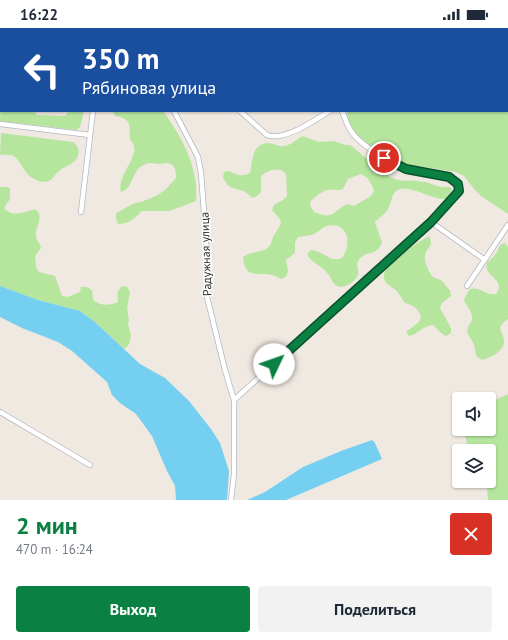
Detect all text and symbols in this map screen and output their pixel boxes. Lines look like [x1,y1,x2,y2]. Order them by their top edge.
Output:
text: 16:22 [20,5,58,24]
text: 350 m [82,40,159,77]
icon: left [16,44,68,96]
text: Рябиновая улица [82,76,216,99]
pin [367,141,401,175]
icon: arrive [373,147,395,169]
street label: Радужная улица [197,212,214,296]
position arrow [253,343,295,385]
map controls [452,392,496,488]
button: sound [452,392,496,436]
button: layers [452,444,496,488]
text: 2 мин [16,510,78,541]
button: close [450,513,492,555]
text: 470 m · 16:24 [16,541,93,558]
button: Выход [16,586,250,632]
button: Поделиться [258,586,492,632]

